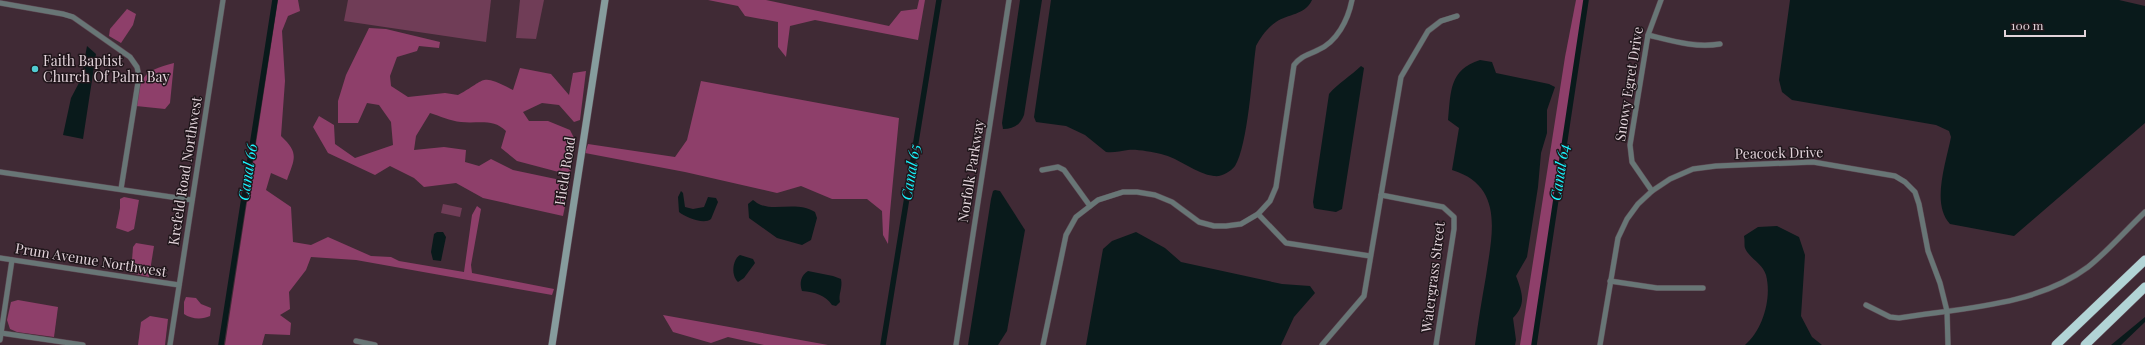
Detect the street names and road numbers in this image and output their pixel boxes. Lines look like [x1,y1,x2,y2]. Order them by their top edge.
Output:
street label: Snowy Egret Drive [1610,25,1647,143]
street label: Krefeld Road Northwest [163,94,206,247]
street label: Norfolk Parkway [953,118,988,224]
street label: Hield Road [550,135,579,207]
street label: Peacock Drive [1735,142,1823,163]
street label: Watergrass Street [1416,219,1449,334]
street label: Prum Avenue Northwest [14,238,169,281]

